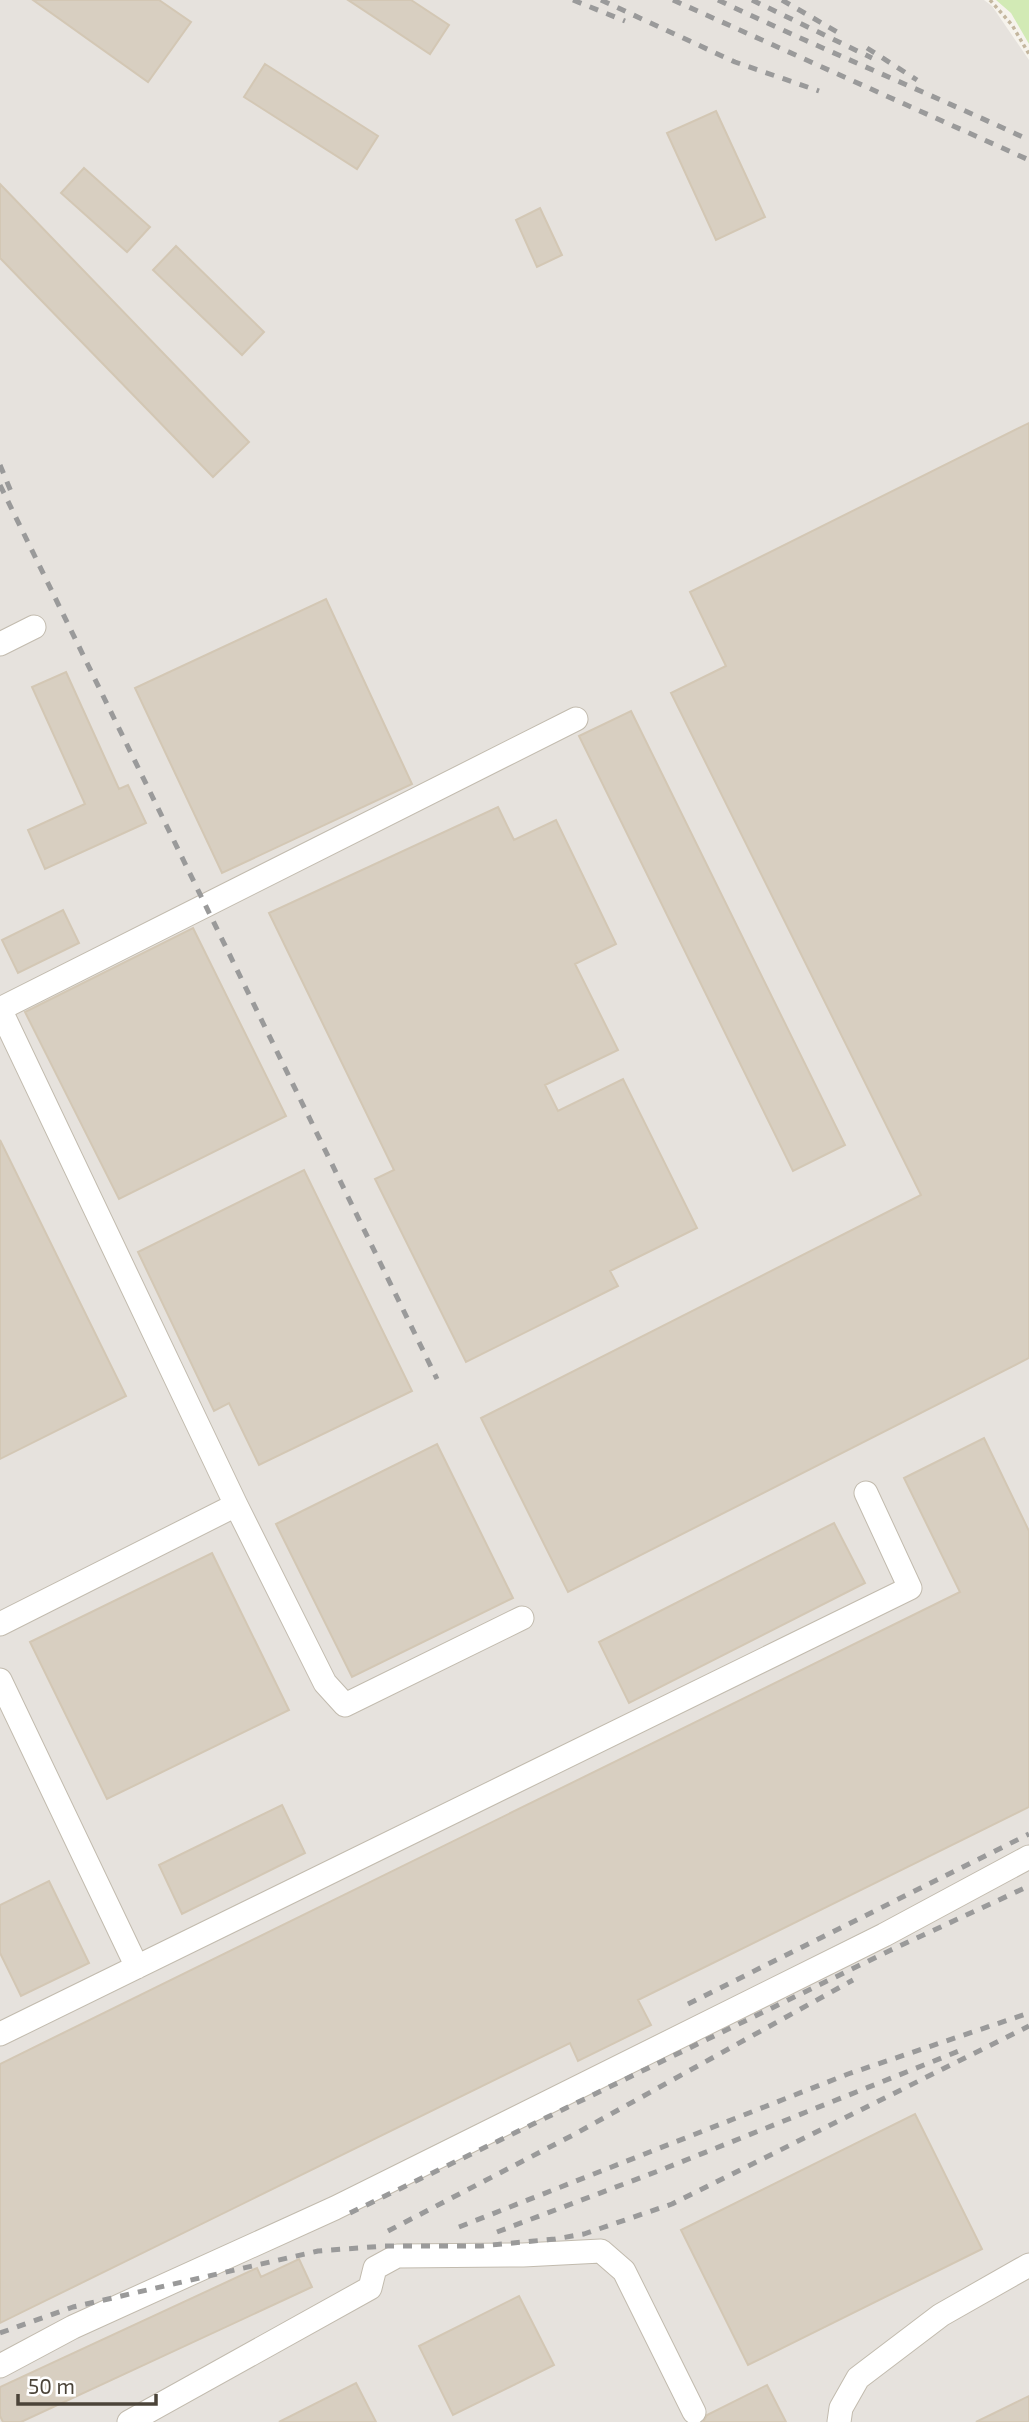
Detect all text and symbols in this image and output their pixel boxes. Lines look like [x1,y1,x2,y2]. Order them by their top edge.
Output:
scale bar [18,2362,156,2406]
text: 50 m [28,2373,75,2398]

